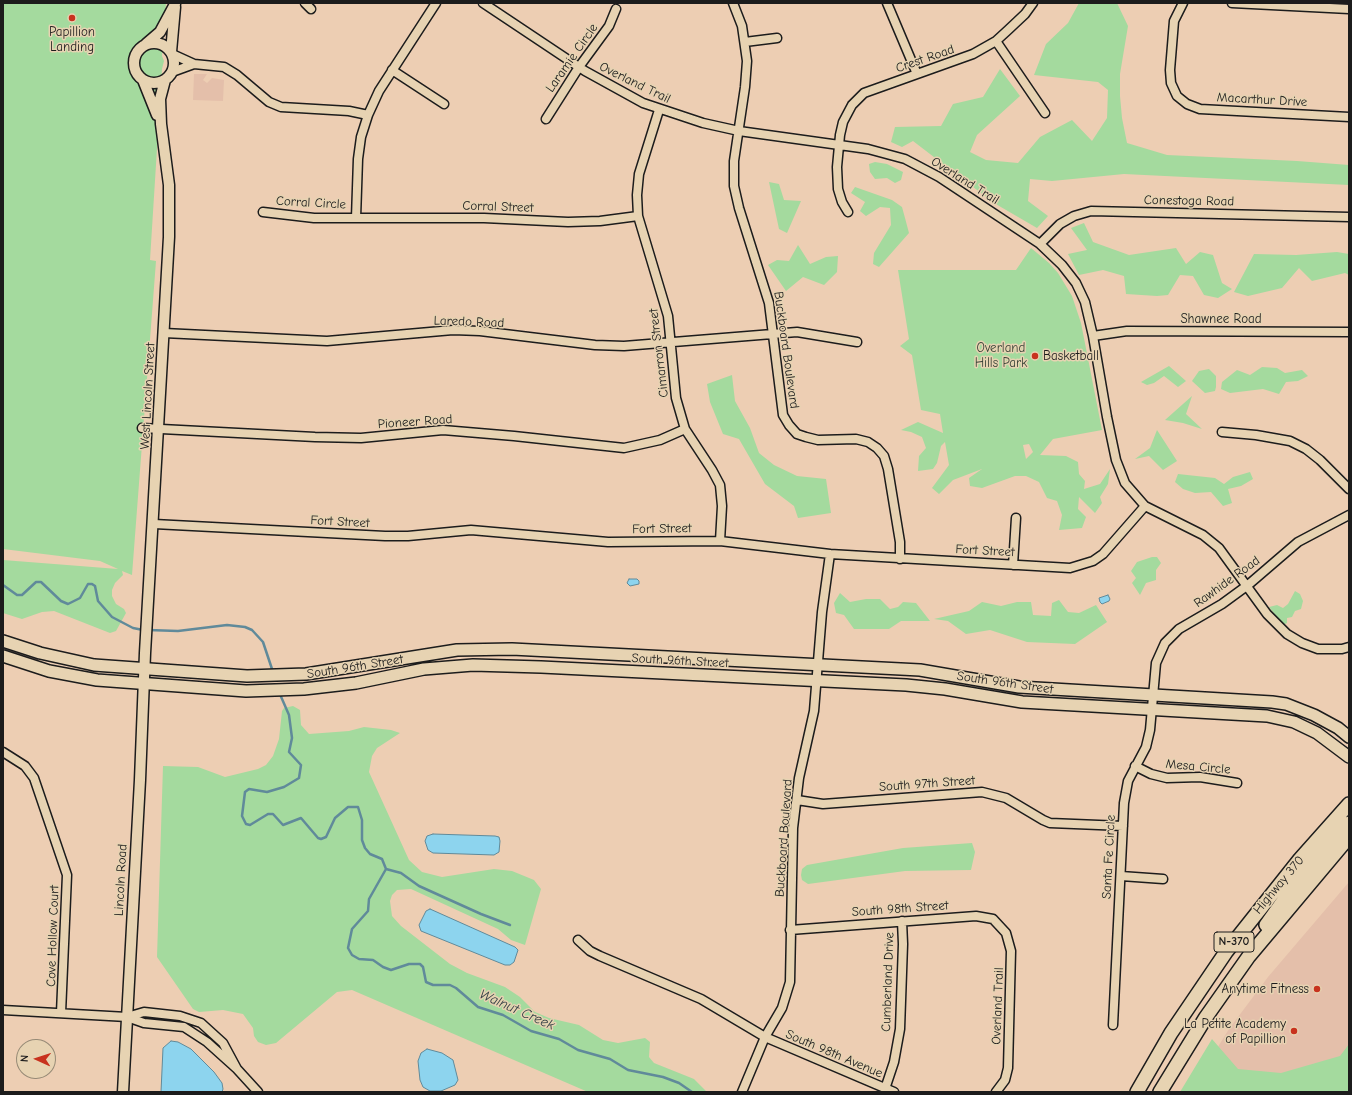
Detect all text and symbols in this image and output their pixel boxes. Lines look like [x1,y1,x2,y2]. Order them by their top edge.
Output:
marker: Papillion Landing [67,13,77,23]
street label: Laramie Circle [543,21,601,95]
place label: Papillion Landing [49,24,95,55]
street label: Crest Road [894,42,956,76]
street label: Overland Trail [597,59,673,107]
street label: Macarthur Drive [1216,90,1308,110]
street label: Overland Trail [928,154,1002,208]
street label: Conestoga Road [1144,192,1234,210]
street label: Corral Circle [276,193,346,213]
street label: Corral Street [462,198,534,216]
street label: Buckboard Boulevard [770,290,802,410]
street label: Cimarron Street [646,308,672,398]
street label: Shawnee Road [1180,311,1262,327]
street label: Laredo Road [433,313,505,331]
park label: Overland Hills Park [975,340,1027,371]
street label: West Lincoln Street [137,342,159,450]
place label: Basketball [1043,348,1099,364]
marker: Basketball [1030,351,1040,361]
street label: Pioneer Road [377,412,453,432]
street label: Fort Street [310,513,370,531]
street label: Fort Street [632,521,692,537]
street label: Fort Street [955,542,1015,560]
street label: Rawhide Road [1191,553,1263,611]
street label: South 96th Street [631,651,729,671]
street label: South 96th Street [306,652,404,682]
street label: South 96th Street [956,669,1054,697]
street label: Mesa Circle [1165,756,1231,778]
street label: South 97th Street [878,773,976,795]
street label: Buckboard Boulevard [772,778,796,898]
street label: Santa Fe Circle [1099,814,1119,900]
street label: Lincoln Road [111,844,131,916]
street label: Highway 370 [1250,853,1308,917]
street label: Cove Hollow Court [43,885,63,987]
street label: South 98th Street [851,898,949,920]
street label: Cumberland Drive [878,932,898,1032]
road number: N-370 [1214,932,1254,952]
street label: Overland Trail [989,967,1007,1045]
place label: Anytime Fitness [1221,981,1309,997]
marker: Anytime Fitness [1312,984,1322,994]
water label: Walnut Creek [477,986,557,1034]
place label: La Petite Academy of Papillion [1184,1016,1286,1047]
marker: La Petite Academy of Papillion [1289,1026,1299,1036]
street label: South 98th Avenue [783,1027,885,1081]
north arrow [16,1039,56,1079]
text: N [18,1054,31,1062]

